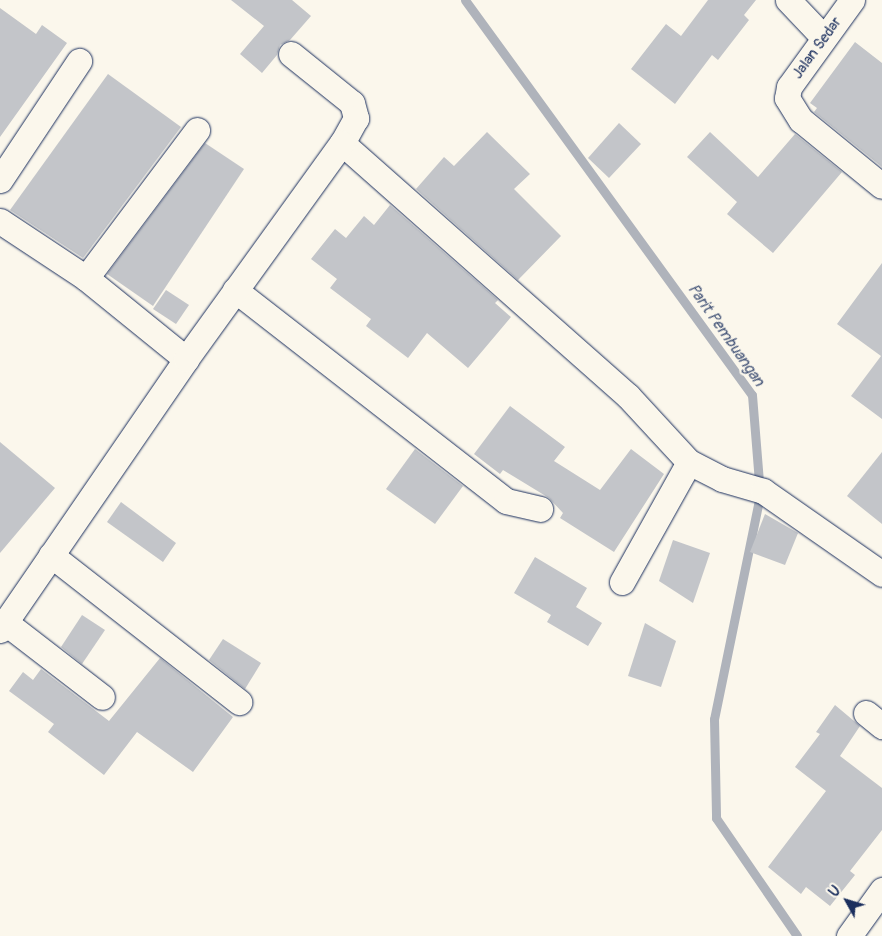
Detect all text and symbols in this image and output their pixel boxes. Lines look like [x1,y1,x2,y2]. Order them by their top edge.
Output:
street label: Jalan Sedar [789,14,845,82]
water label: Parit Pembuangan [683,280,769,390]
north arrow [822,876,872,926]
text: U [825,882,844,900]

